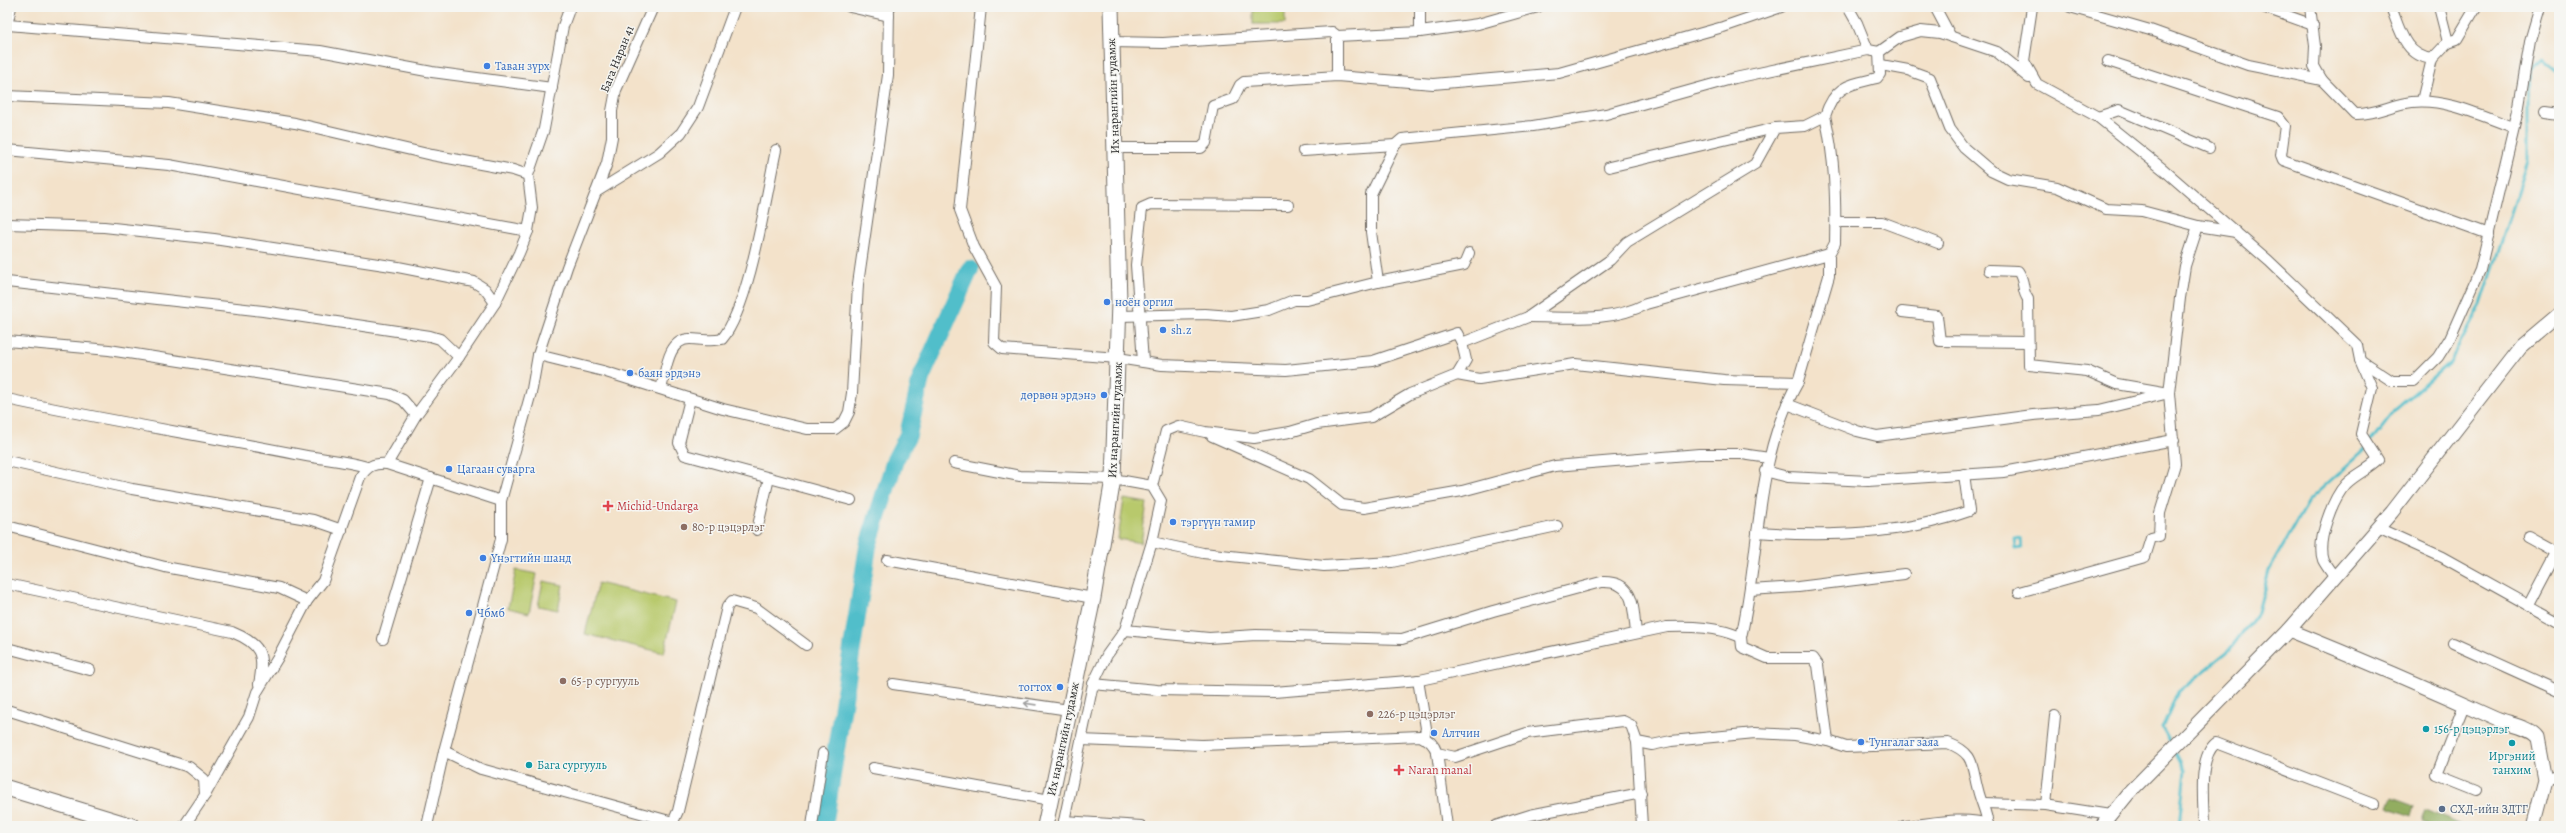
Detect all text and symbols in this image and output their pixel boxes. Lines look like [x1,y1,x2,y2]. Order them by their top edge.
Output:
street label: Бага Наран 41 [596,23,638,95]
street label: Их нарангийн гудамж [1103,38,1123,154]
place label: Таван зүрх [495,58,550,74]
marker: Таван зүрх [482,61,492,71]
place label: ноён оргил [1115,294,1173,310]
marker: ноён оргил [1102,297,1112,307]
place label: sh.z [1171,322,1191,338]
marker: sh.z [1158,325,1168,335]
street label: Их нарангийн гудамж [1104,362,1126,478]
place label: баян эрдэнэ [638,365,701,381]
marker: баян эрдэнэ [625,368,635,378]
place label: дөрвөн эрдэнэ [1020,387,1096,403]
marker: дөрвөн эрдэнэ [1099,390,1109,400]
place label: Цагаан суварга [457,461,536,477]
marker: Цагаан суварга [444,464,454,474]
place label: Michid-Undarga [617,498,699,514]
marker: Michid-Undarga [602,500,614,512]
place label: тэргүүн тамир [1181,514,1256,530]
marker: тэргүүн тамир [1168,517,1178,527]
place label: 80-р цэцэрлэг [692,519,765,535]
marker: 80-р цэцэрлэг [679,522,689,532]
place label: Үнэгтийн шанд [490,550,572,566]
marker: Үнэгтийн шанд [478,553,488,563]
place label: Чбмб [477,605,505,621]
marker: Чбмб [464,608,474,618]
place label: 65-р сургууль [571,673,640,689]
marker: 65-р сургууль [558,676,568,686]
place label: тогтох [1019,679,1052,695]
street label: Их нарангийн гудамж [1043,681,1083,797]
marker: тогтох [1055,682,1065,692]
one-way arrow [1024,701,1037,708]
place label: 226-р цэцэрлэг [1378,706,1455,722]
marker: 226-р цэцэрлэг [1365,709,1375,719]
place label: 156-р цэцэрлэг [2434,721,2509,737]
marker: 156-р цэцэрлэг [2421,724,2431,734]
place label: Алтчин [1441,725,1480,741]
marker: Алтчин [1429,728,1439,738]
place label: Тунгалаг заяа [1869,734,1939,750]
marker: Тунгалаг заяа [1856,737,1866,747]
marker: Иргэний танхим [2507,738,2517,748]
place label: Иргэний танхим [2489,748,2535,778]
place label: Бага сургууль [537,757,607,773]
marker: Бага сургууль [524,760,534,770]
place label: Naran manal [1408,762,1472,778]
marker: Naran manal [1393,764,1405,776]
place label: СХД-ийн ЗДТГ [2450,801,2528,817]
marker: СХД-ийн ЗДТГ [2437,804,2447,814]

